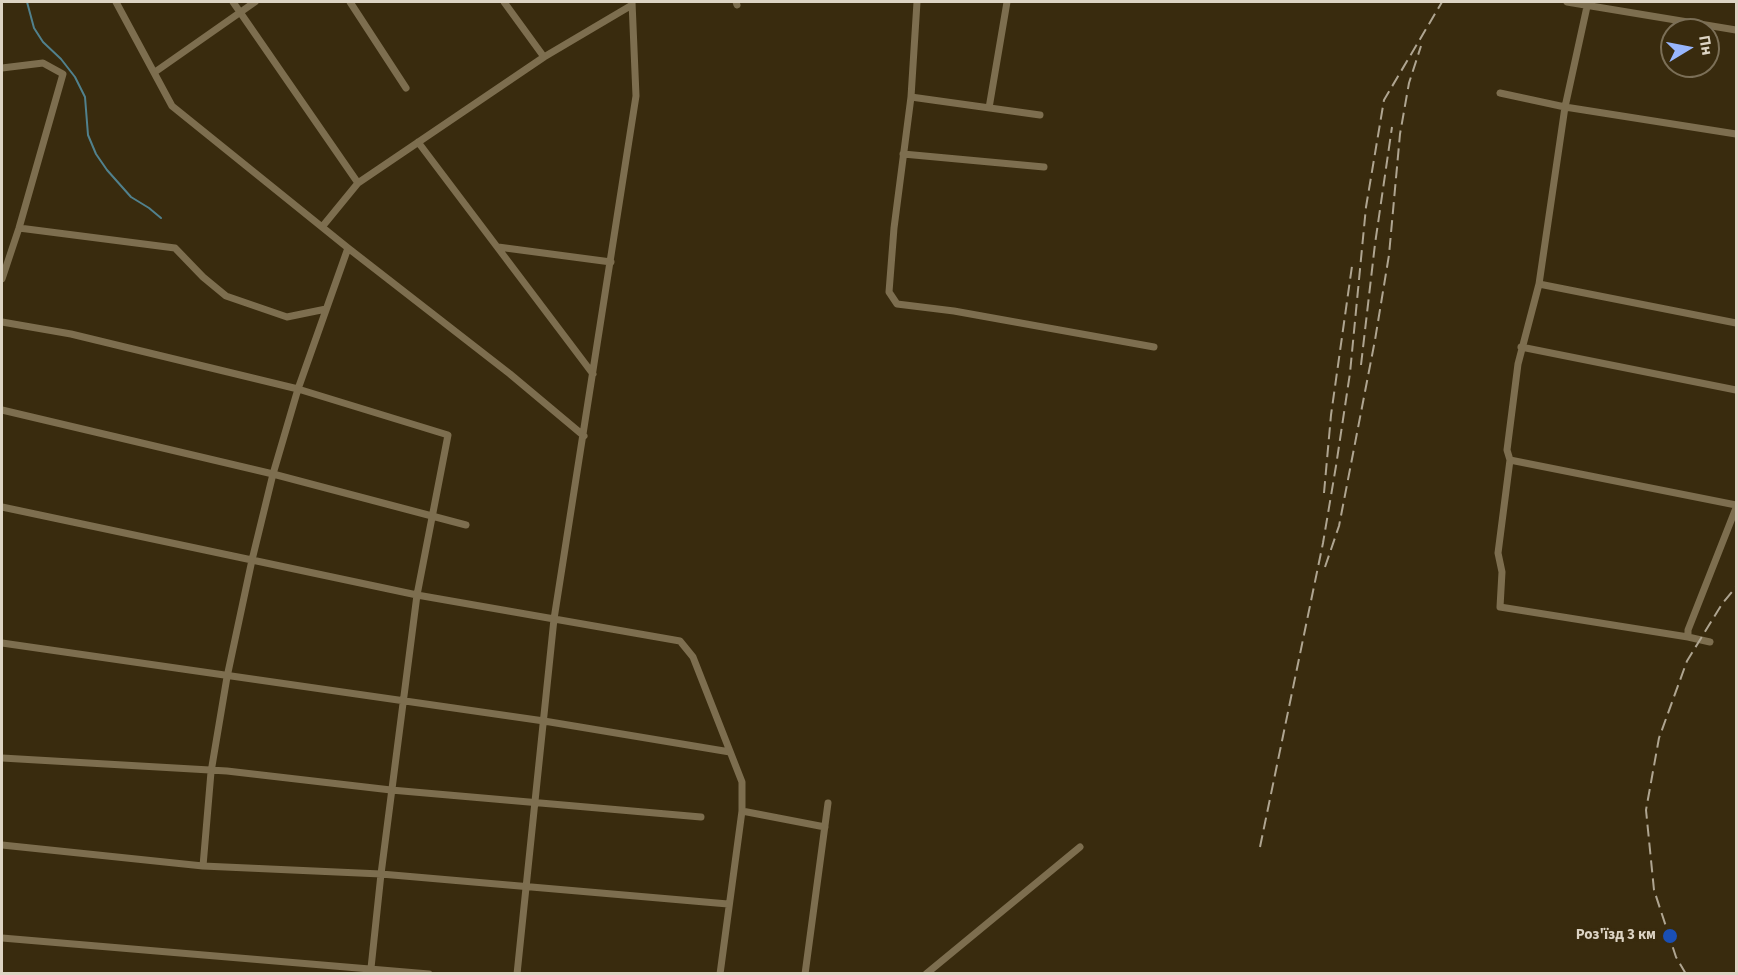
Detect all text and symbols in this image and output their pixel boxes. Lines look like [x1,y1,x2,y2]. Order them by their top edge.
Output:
north arrow [1660,18,1720,78]
text: Пн [1693,33,1718,57]
place label: Роз'їзд 3 км [1576,927,1656,945]
marker: Роз'їзд 3 км [1661,927,1679,945]

